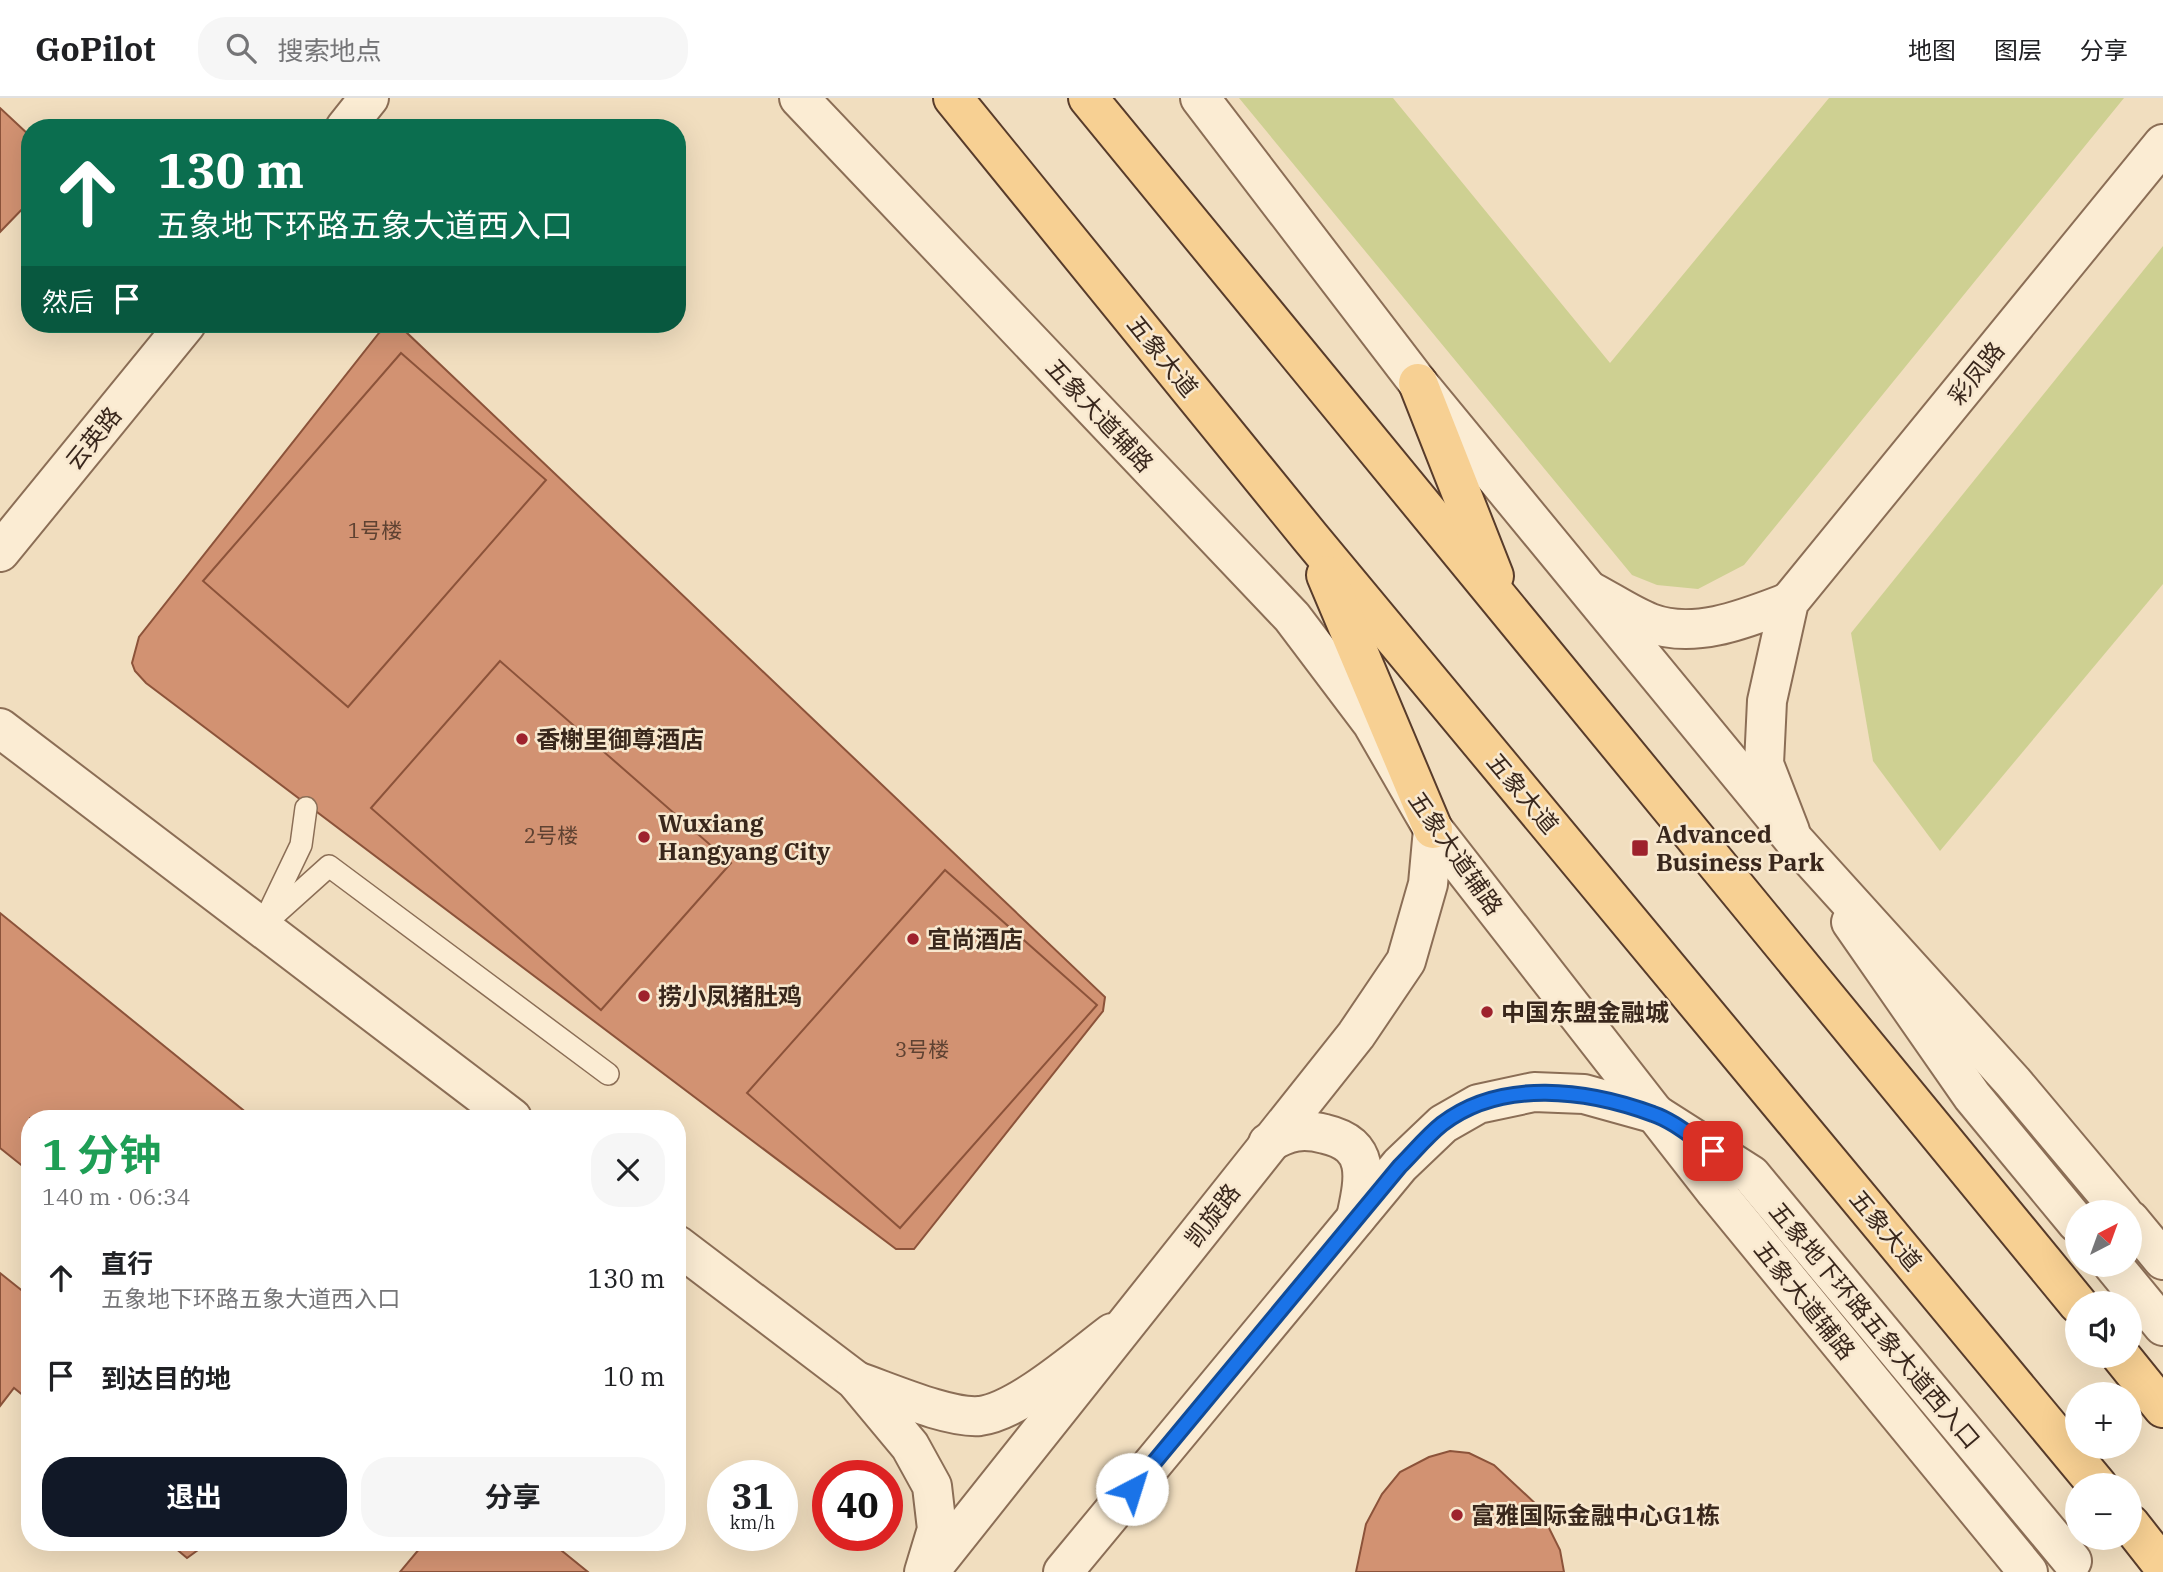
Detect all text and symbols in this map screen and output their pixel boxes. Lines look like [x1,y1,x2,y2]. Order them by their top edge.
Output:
search box [198,17,688,80]
text: GoPilot [35,27,156,70]
icon: search [222,29,260,67]
text: 搜索地点 [278,33,382,67]
text: 地图 [1908,34,1956,66]
text: 图层 [1994,34,2042,66]
text: 分享 [2080,34,2128,66]
text: 130 m [157,138,304,201]
icon: ahead [42,147,133,238]
text: 五象地下环路五象大道西入口 [157,204,573,246]
icon: arrive [108,280,146,318]
text: 然后 [42,284,94,318]
street label: 五象大道 [1120,309,1206,403]
street label: 彩凤路 [1941,335,2011,411]
street label: 五象大道辅路 [1039,351,1161,479]
street label: 云英路 [58,400,128,476]
house number: 1号楼 [348,516,402,544]
place label: 香榭里御尊酒店 [536,723,704,755]
marker: 香榭里御尊酒店 [514,731,530,747]
street label: 五象大道 [1480,746,1566,840]
street label: 五象大道辅路 [1402,785,1510,921]
place label: Wuxiang Hangyang City [658,807,831,867]
place label: Advanced Business Park [1656,818,1824,878]
house number: 2号楼 [524,821,578,849]
marker: Wuxiang Hangyang City [636,829,652,845]
marker: Advanced Business Park [1630,838,1650,858]
place label: 宜尚酒店 [927,923,1023,955]
marker: 宜尚酒店 [905,931,921,947]
place label: 捞小凤猪肚鸡 [658,980,802,1012]
marker: 捞小凤猪肚鸡 [636,988,652,1004]
place label: 中国东盟金融城 [1501,996,1669,1028]
marker: 中国东盟金融城 [1479,1004,1495,1020]
house number: 3号楼 [895,1035,949,1063]
pin [1683,1121,1743,1181]
text: 1 分钟 [42,1127,161,1182]
icon: arrive [1694,1132,1732,1170]
button: close [591,1133,665,1207]
street label: 凯旋路 [1177,1177,1247,1253]
text: 140 m · 06:34 [42,1181,191,1211]
street label: 五象大道 [1843,1183,1929,1277]
street label: 五象地下环路五象大道西入口 [1762,1195,1988,1455]
north arrow [2065,1200,2142,1278]
map controls [2065,1200,2142,1550]
street label: 五象大道辅路 [1747,1234,1863,1366]
text: 直行 [101,1246,153,1280]
icon: ahead [42,1259,80,1297]
text: 130 m [587,1261,665,1295]
text: 五象地下环路五象大道西入口 [101,1283,400,1313]
button: sound [2065,1291,2142,1368]
icon: arrive [42,1357,80,1395]
text: 10 m [603,1359,665,1393]
text: 到达目的地 [101,1361,231,1395]
button: + [2065,1382,2142,1459]
position arrow [1095,1452,1169,1526]
button: 退出 [42,1457,347,1537]
button: 分享 [361,1457,665,1537]
speed limit sign: 40 [812,1460,903,1551]
text: 31 [731,1473,774,1519]
button: − [2065,1473,2142,1550]
place label: 富雅国际金融中心G1栋 [1471,1499,1720,1531]
marker: 富雅国际金融中心G1栋 [1449,1507,1465,1523]
text: km/h [730,1511,775,1534]

